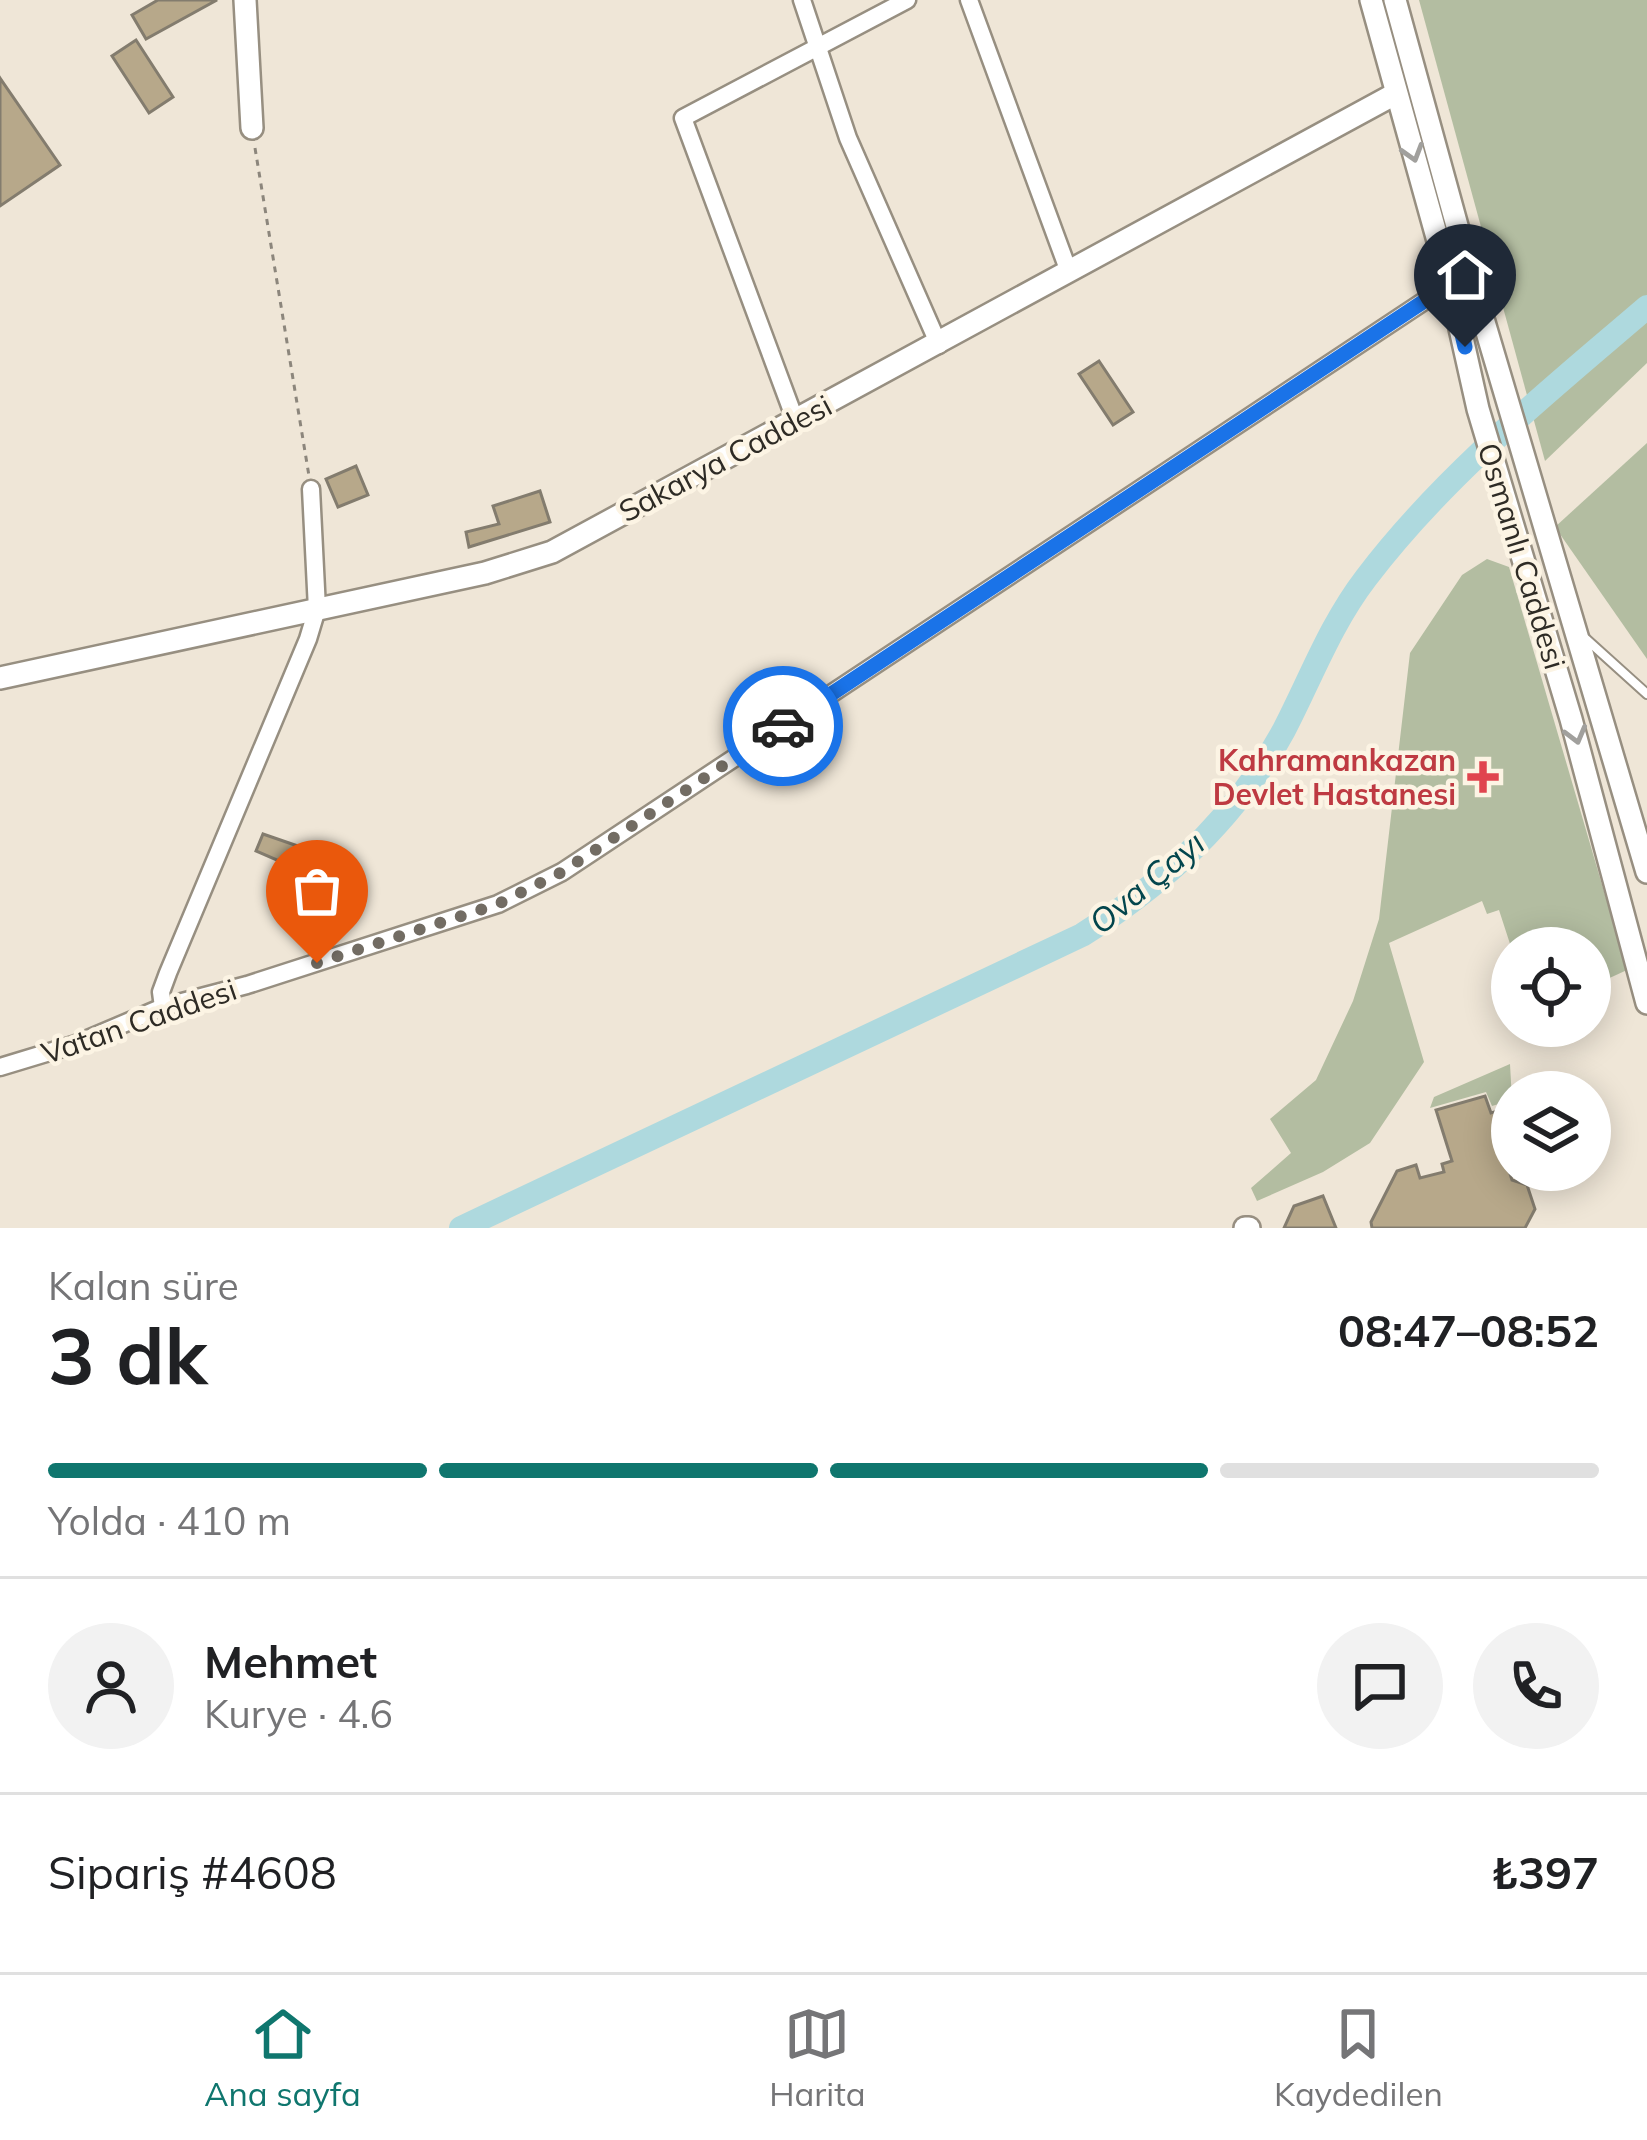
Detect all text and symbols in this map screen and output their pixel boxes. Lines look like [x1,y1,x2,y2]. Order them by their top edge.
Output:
one-way arrow [1399,142,1424,163]
pin [1414,224,1516,347]
icon: home [1432,242,1498,308]
street label: Sakarya Caddesi [612,386,838,530]
street label: Osmanlı Caddesi [1470,438,1574,674]
courier [723,666,843,786]
icon: car [750,693,816,759]
one-way arrow [1561,724,1586,744]
place label: Kahramankazan Devlet Hastanesi [1213,741,1456,813]
marker: Kahramankazan Devlet Hastanesi [1467,761,1499,793]
water label: Ova Çayı [1080,822,1212,942]
pin [266,840,368,963]
icon: bag [284,858,350,924]
map controls [1491,927,1611,1191]
button: locate [1491,927,1611,1047]
street label: Vatan Caddesi [37,970,241,1072]
button: layers [1491,1071,1611,1191]
text: Kalan süre [48,1261,239,1310]
text: 08:47–08:52 [1338,1302,1599,1358]
text: 3 dk [48,1306,208,1404]
text: Yolda · 410 m [48,1496,291,1545]
button: person [48,1623,174,1749]
button: chat [1317,1623,1443,1749]
button: phone [1473,1623,1599,1749]
text: Mehmet [204,1633,377,1689]
text: Kurye · 4.6 [204,1689,393,1738]
text: Sipariş #4608 [48,1844,337,1900]
text: ₺397 [1491,1844,1599,1900]
tab: Ana sayfa [204,2001,361,2114]
tab: Harita [769,2001,866,2114]
tab: Kaydedilen [1274,2001,1443,2114]

